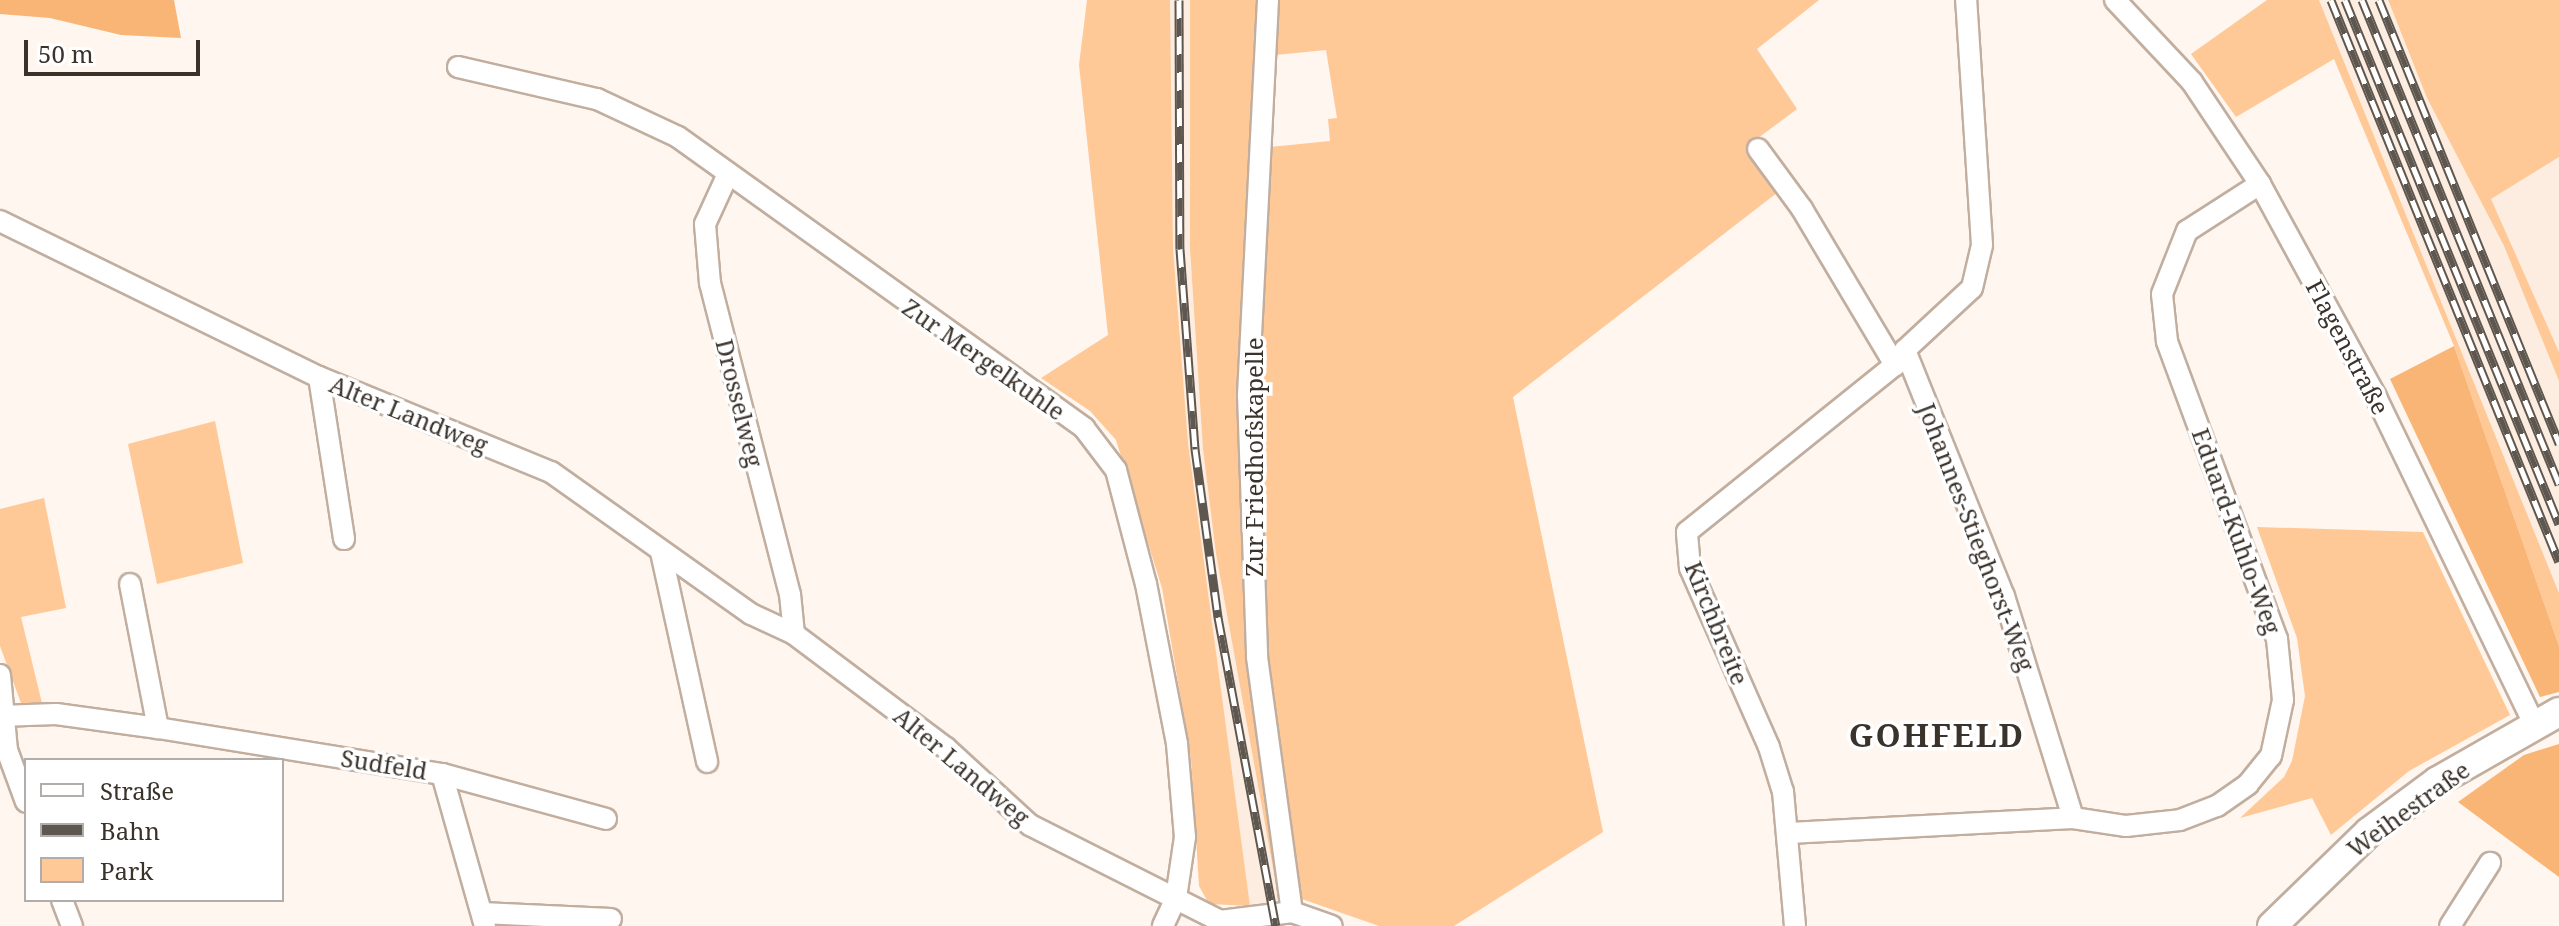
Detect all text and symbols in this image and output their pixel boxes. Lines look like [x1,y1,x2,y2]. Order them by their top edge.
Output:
scale bar [28,24,204,74]
text: 50 m [38,37,94,70]
street label: Flagenstraße [2300,275,2396,419]
street label: Zur Mergelkuhle [897,292,1071,426]
street label: Drosselweg [710,336,770,470]
street label: Zur Friedhofskapelle [1240,337,1268,577]
street label: Alter Landweg [326,369,492,459]
street label: Johannes-Stieghorst-Weg [1913,399,2041,675]
street label: Eduard-Kuhlo-Weg [2186,424,2288,638]
street label: Kirchbreite [1679,557,1755,689]
street label: Alter Landweg [888,701,1036,831]
district label: GOHFELD [1849,716,2025,754]
street label: Sudfeld [339,743,429,785]
street label: Weihestraße [2341,755,2475,863]
legend [24,758,284,902]
text: Straße [100,774,174,807]
text: Bahn [100,814,160,847]
text: Park [100,854,153,887]

